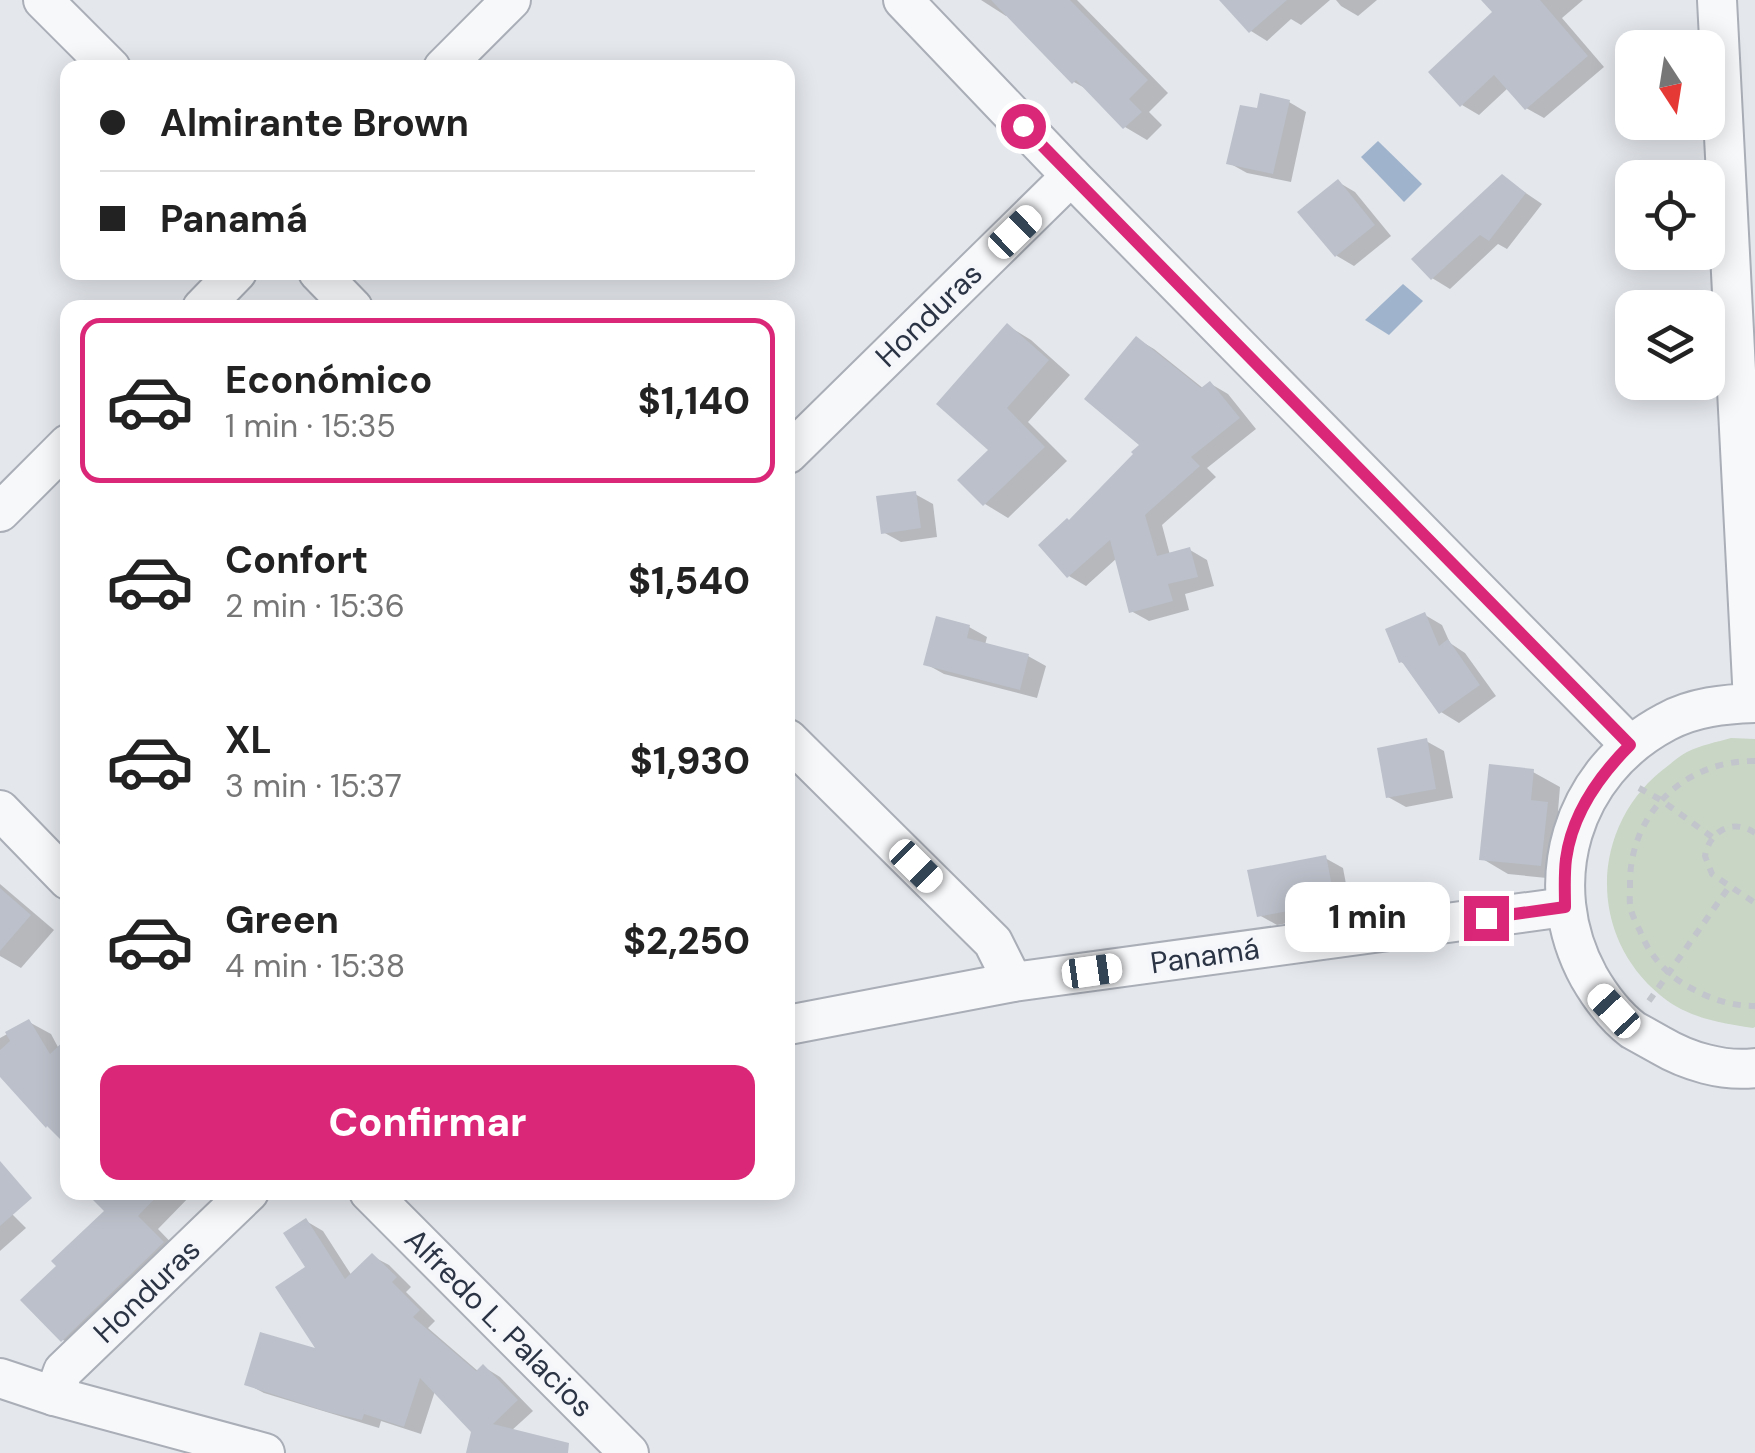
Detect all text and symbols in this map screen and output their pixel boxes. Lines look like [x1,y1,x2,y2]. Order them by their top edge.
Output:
north arrow [1615,30,1725,140]
map controls [1615,30,1725,400]
text: Almirante Brown [160,98,469,148]
route start [1001,104,1046,149]
button: locate [1615,160,1725,270]
text: Panamá [160,194,308,244]
car [983,200,1047,264]
street label: Honduras [867,254,990,375]
button: layers [1615,290,1725,400]
text: Económico [225,355,432,405]
icon: car [105,356,195,446]
text: $1,140 [638,376,750,426]
text: 1 min · 15:35 [225,405,396,447]
text: Confort [225,535,368,585]
icon: car [105,536,195,626]
text: $1,540 [628,556,750,606]
text: 2 min · 15:36 [225,585,405,627]
text: XL [225,715,272,765]
icon: car [105,716,195,806]
text: $1,930 [630,736,750,786]
text: 3 min · 15:37 [225,765,402,807]
car [884,834,948,898]
callout: 1 min [1286,883,1451,953]
text: Green [225,895,339,945]
icon: car [105,896,195,986]
text: 1 min [1328,896,1407,938]
route end [1464,896,1509,941]
text: $2,250 [623,916,750,966]
street label: Panamá [1148,929,1262,982]
text: 4 min · 15:38 [225,945,405,987]
car [1060,952,1124,990]
car [1583,979,1645,1043]
button: Confirmar [100,1065,755,1180]
street label: Alfredo L. Palacios [396,1220,602,1426]
street label: Honduras [85,1230,208,1351]

